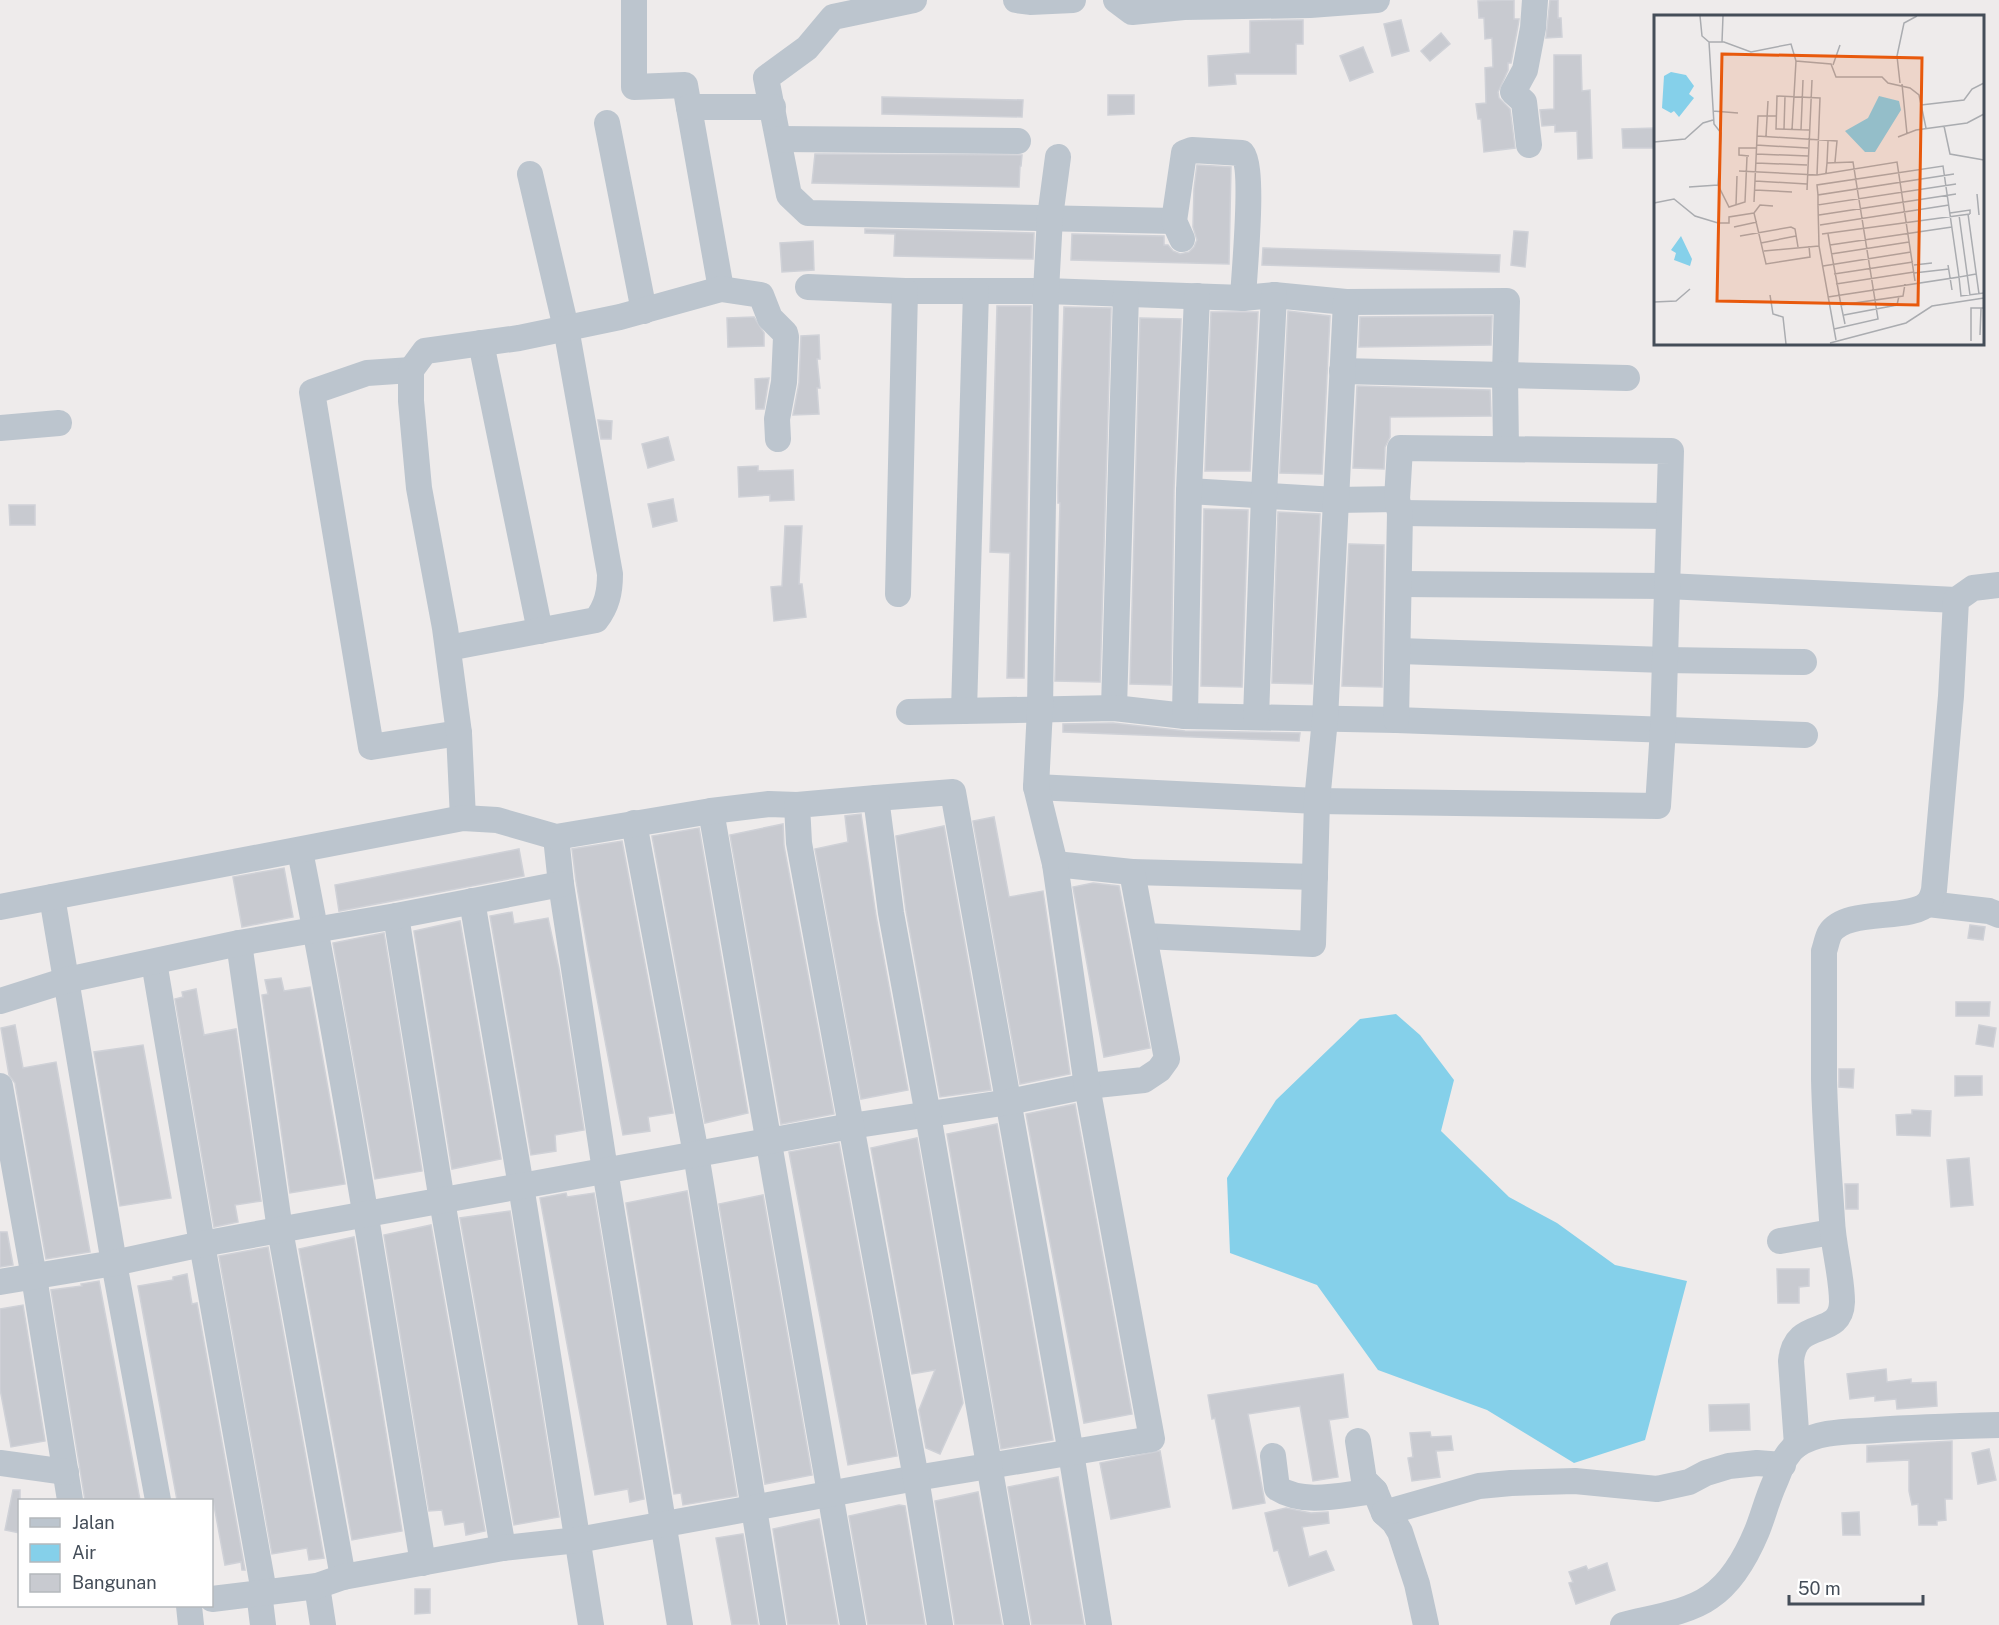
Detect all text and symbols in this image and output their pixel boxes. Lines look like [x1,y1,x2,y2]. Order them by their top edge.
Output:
inset map [1654,15,1984,345]
legend [18,1499,213,1607]
text: Jalan [72,1512,115,1533]
text: Air [72,1542,96,1563]
scale bar [1789,1568,1922,1606]
text: Bangunan [72,1572,157,1593]
text: 50 m [1798,1578,1841,1599]

